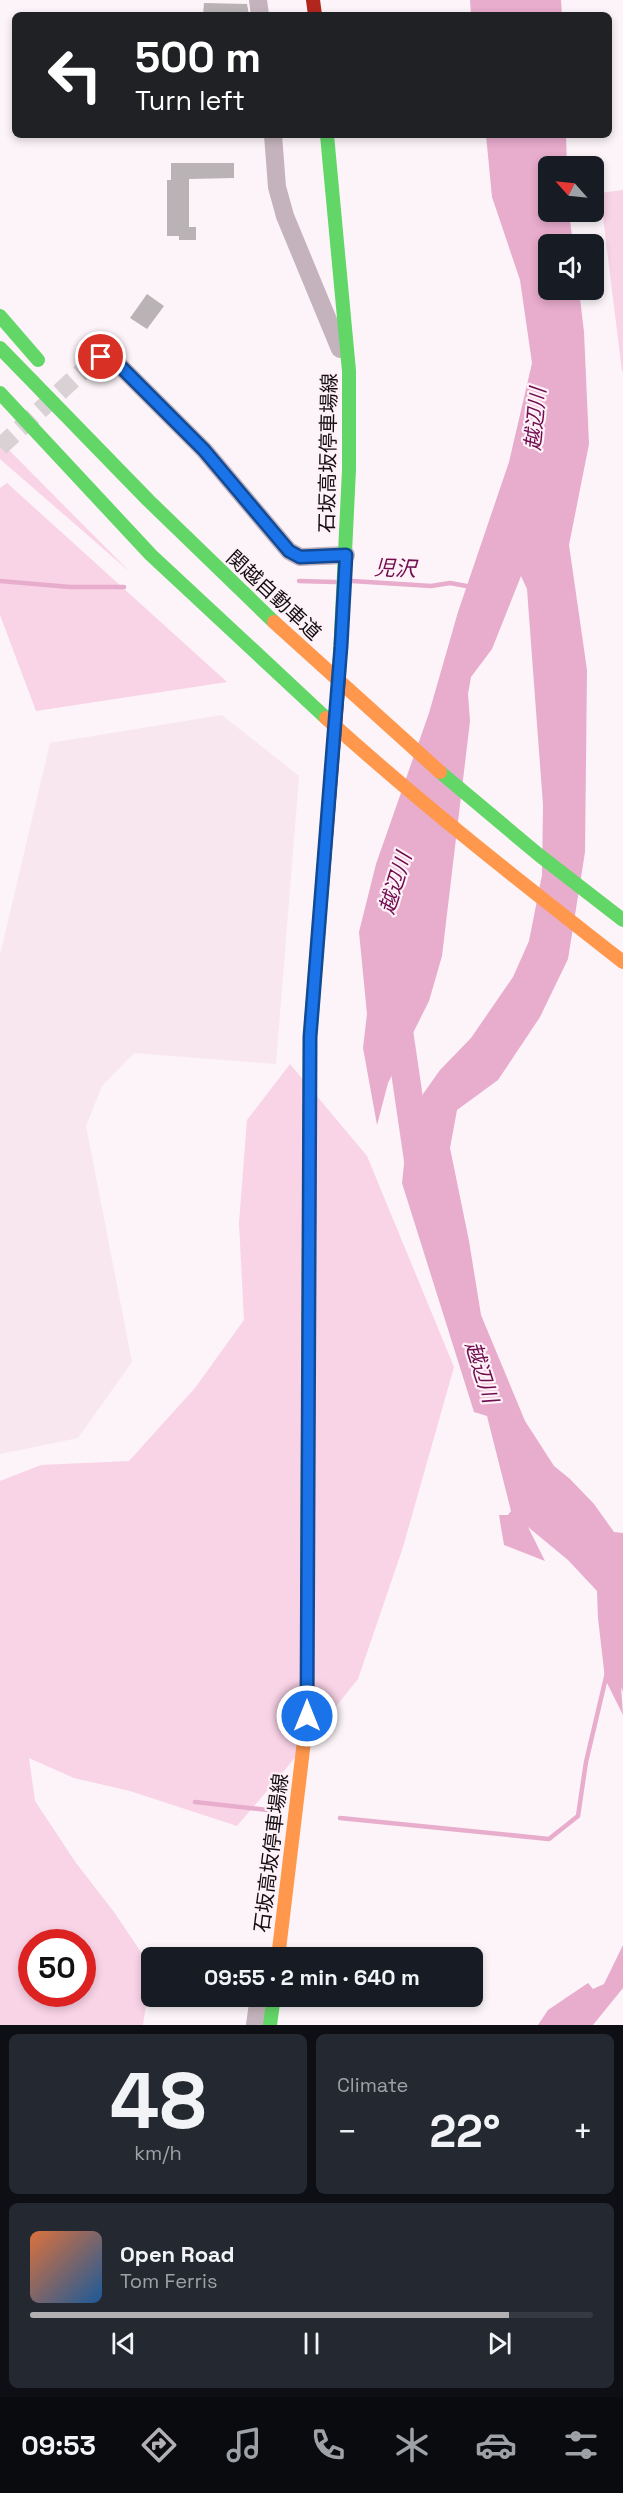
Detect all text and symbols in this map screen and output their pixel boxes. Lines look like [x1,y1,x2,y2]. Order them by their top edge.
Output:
text: 500 m [135,31,261,84]
icon: left [36,36,114,114]
text: Turn left [135,83,245,118]
north arrow [538,156,604,222]
map controls [538,156,604,300]
button: sound [538,234,604,300]
pin [75,331,126,382]
icon: arrive [84,340,117,373]
street label: 石坂高坂停車場線 [314,373,342,533]
water label: 越辺川 [519,384,551,452]
street label: 関越自動車道 [221,545,327,645]
water label: 児沢 [374,554,419,582]
water label: 越辺川 [373,847,418,917]
water label: 越辺川 [459,1338,505,1408]
position arrow [275,1684,339,1748]
street label: 石坂高坂停車場線 [248,1772,294,1934]
speed limit sign: 50 [18,1929,96,2007]
text: 09:55 · 2 min · 640 m [204,1963,420,1991]
text: 48 [110,2051,206,2151]
text: Climate [337,2072,408,2098]
text: 22° [429,2103,501,2160]
text: − [337,2111,357,2153]
text: + [573,2111,593,2153]
text: km/h [134,2140,182,2166]
text: Open Road [120,2240,235,2268]
text: Tom Ferris [120,2268,218,2294]
icon: previous [107,2327,140,2360]
icon: pause [295,2327,328,2360]
icon: next [483,2327,516,2360]
icon: directions [138,2424,180,2466]
icon: music [223,2424,265,2466]
icon: phone [307,2424,349,2466]
icon: climate [391,2424,433,2466]
icon: car [475,2424,517,2466]
icon: filters [560,2424,602,2466]
text: 09:53 [21,2428,96,2463]

